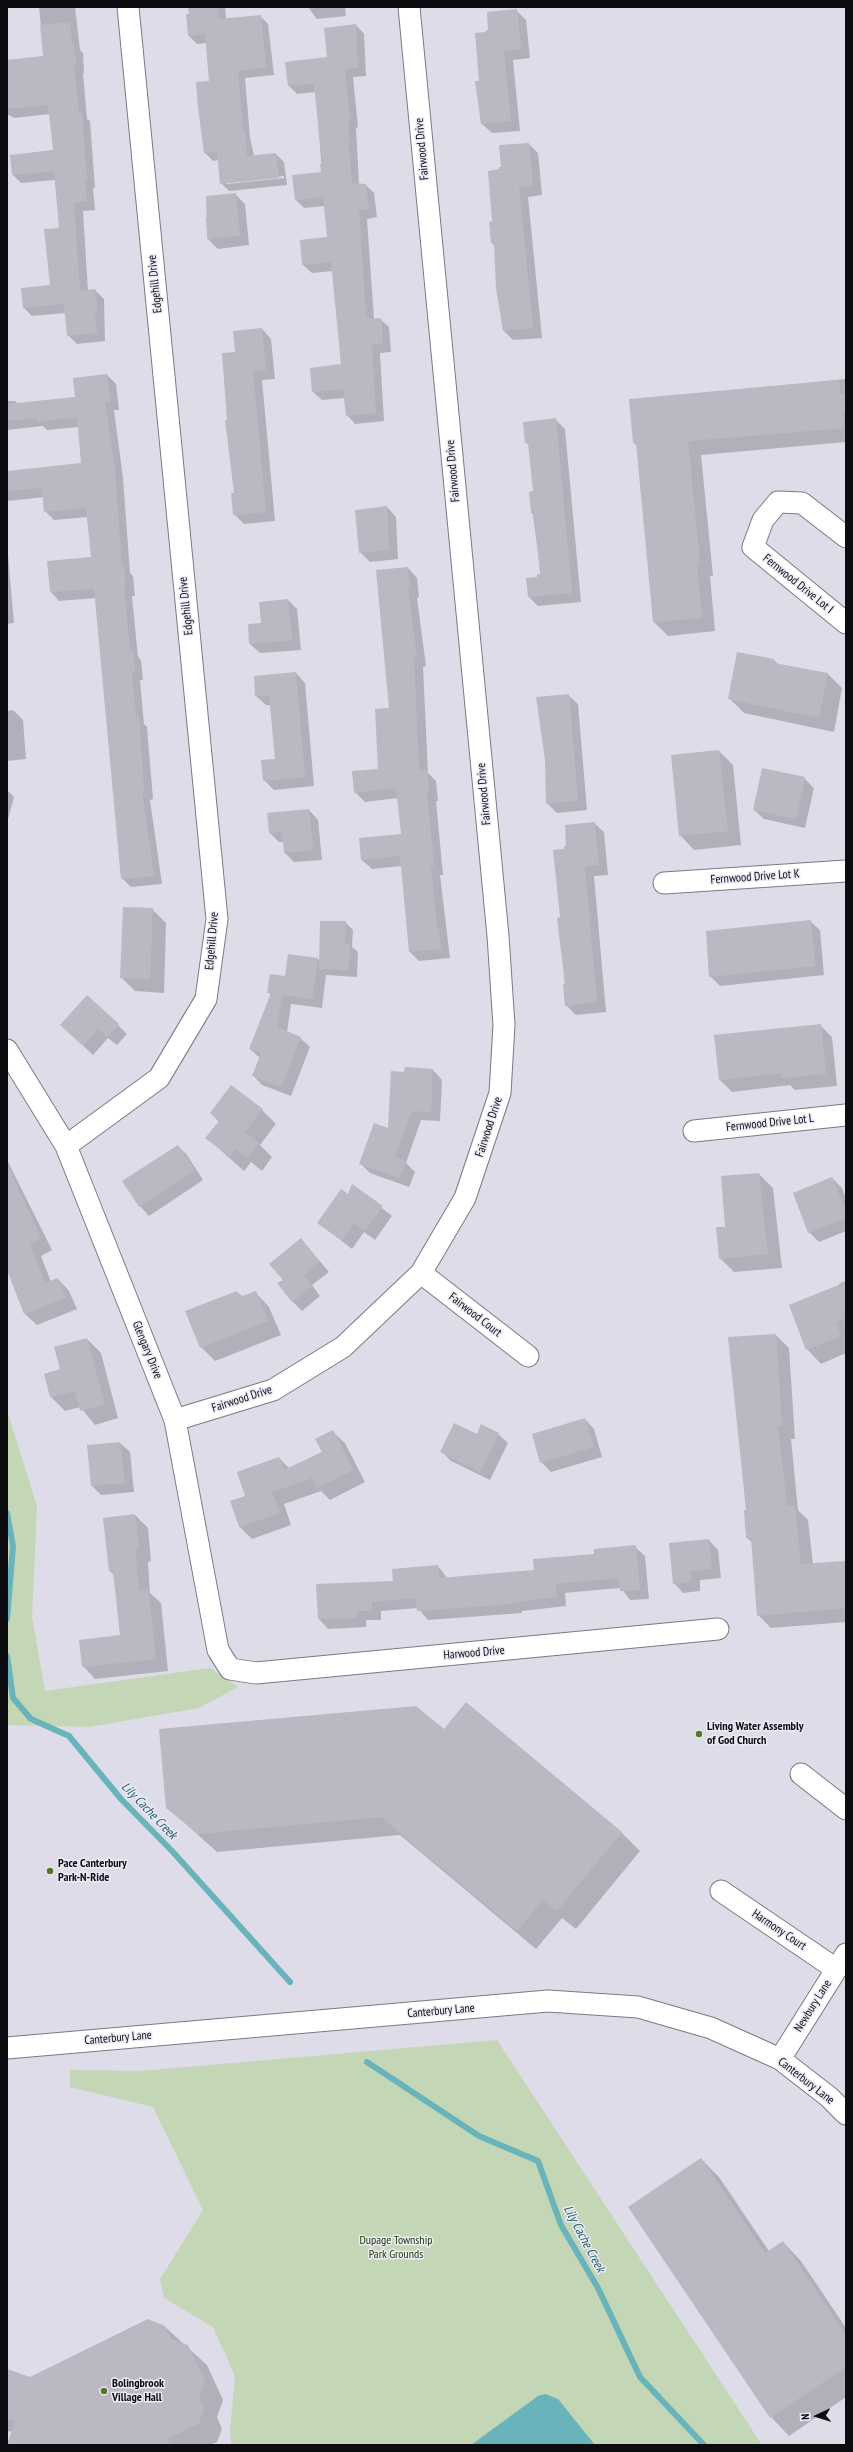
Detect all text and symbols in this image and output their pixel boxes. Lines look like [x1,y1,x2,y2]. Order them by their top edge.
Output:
street label: Fairwood Drive [412,117,432,181]
street label: Edgehill Drive [145,254,165,314]
street label: Fairwood Drive [443,439,463,503]
street label: Fernwood Drive Lot I [760,551,836,617]
street label: Edgehill Drive [176,576,196,636]
street label: Fairwood Drive [474,762,494,826]
street label: Fernwood Drive Lot K [710,867,800,887]
street label: Edgehill Drive [202,911,222,971]
street label: Fairwood Drive [472,1095,506,1159]
street label: Fernwood Drive Lot L [725,1111,815,1135]
street label: Fairwood Court [446,1290,504,1340]
street label: Glengary Drive [129,1319,165,1381]
street label: Fairwood Drive [210,1382,274,1416]
street label: Harwood Drive [443,1643,505,1663]
place label: Living Water Assembly of God Church [707,1720,804,1748]
marker: Living Water Assembly of God Church [694,1729,704,1739]
water label: Lily Cache Creek [118,1779,180,1843]
place label: Pace Canterbury Park-N-Ride [58,1857,127,1885]
marker: Pace Canterbury Park-N-Ride [45,1866,55,1876]
street label: Harmony Court [749,1907,809,1953]
street label: Newbury Lane [791,1977,835,2035]
street label: Canterbury Lane [407,2001,475,2021]
street label: Canterbury Lane [84,2028,152,2048]
street label: Canterbury Lane [775,2055,837,2107]
water label: Lily Cache Creek [560,2203,608,2275]
park label: Dupage Township Park Grounds [360,2234,432,2262]
place label: Bolingbrook Village Hall [112,2377,164,2405]
marker: Bolingbrook Village Hall [99,2386,109,2396]
north arrow [797,2396,837,2436]
text: N [798,2413,812,2420]

